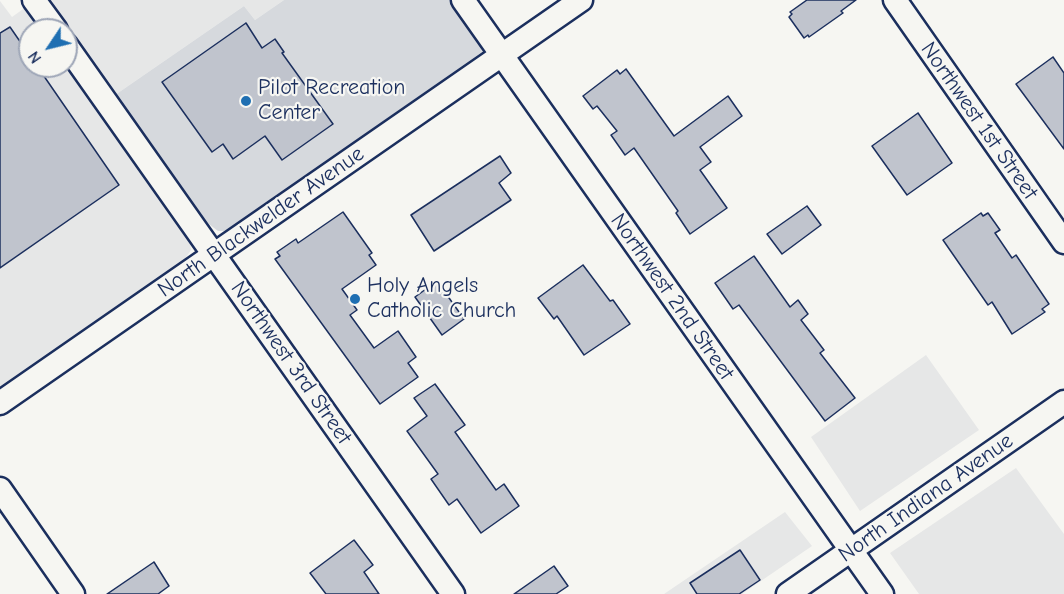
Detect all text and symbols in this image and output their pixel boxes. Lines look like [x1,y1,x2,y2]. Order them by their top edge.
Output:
north arrow [18,18,78,78]
street label: Northwest 1st Street [915,37,1043,205]
text: N [25,48,45,67]
place label: Pilot Recreation Center [258,75,405,126]
marker: Pilot Recreation Center [239,94,253,108]
street label: North Blackwelder Avenue [153,141,369,303]
street label: Northwest 2nd Street [605,209,739,385]
place label: Holy Angels Catholic Church [367,273,516,324]
street label: Northwest 3rd Street [225,276,357,450]
marker: Holy Angels Catholic Church [348,292,362,306]
street label: North Indiana Avenue [834,428,1018,568]

